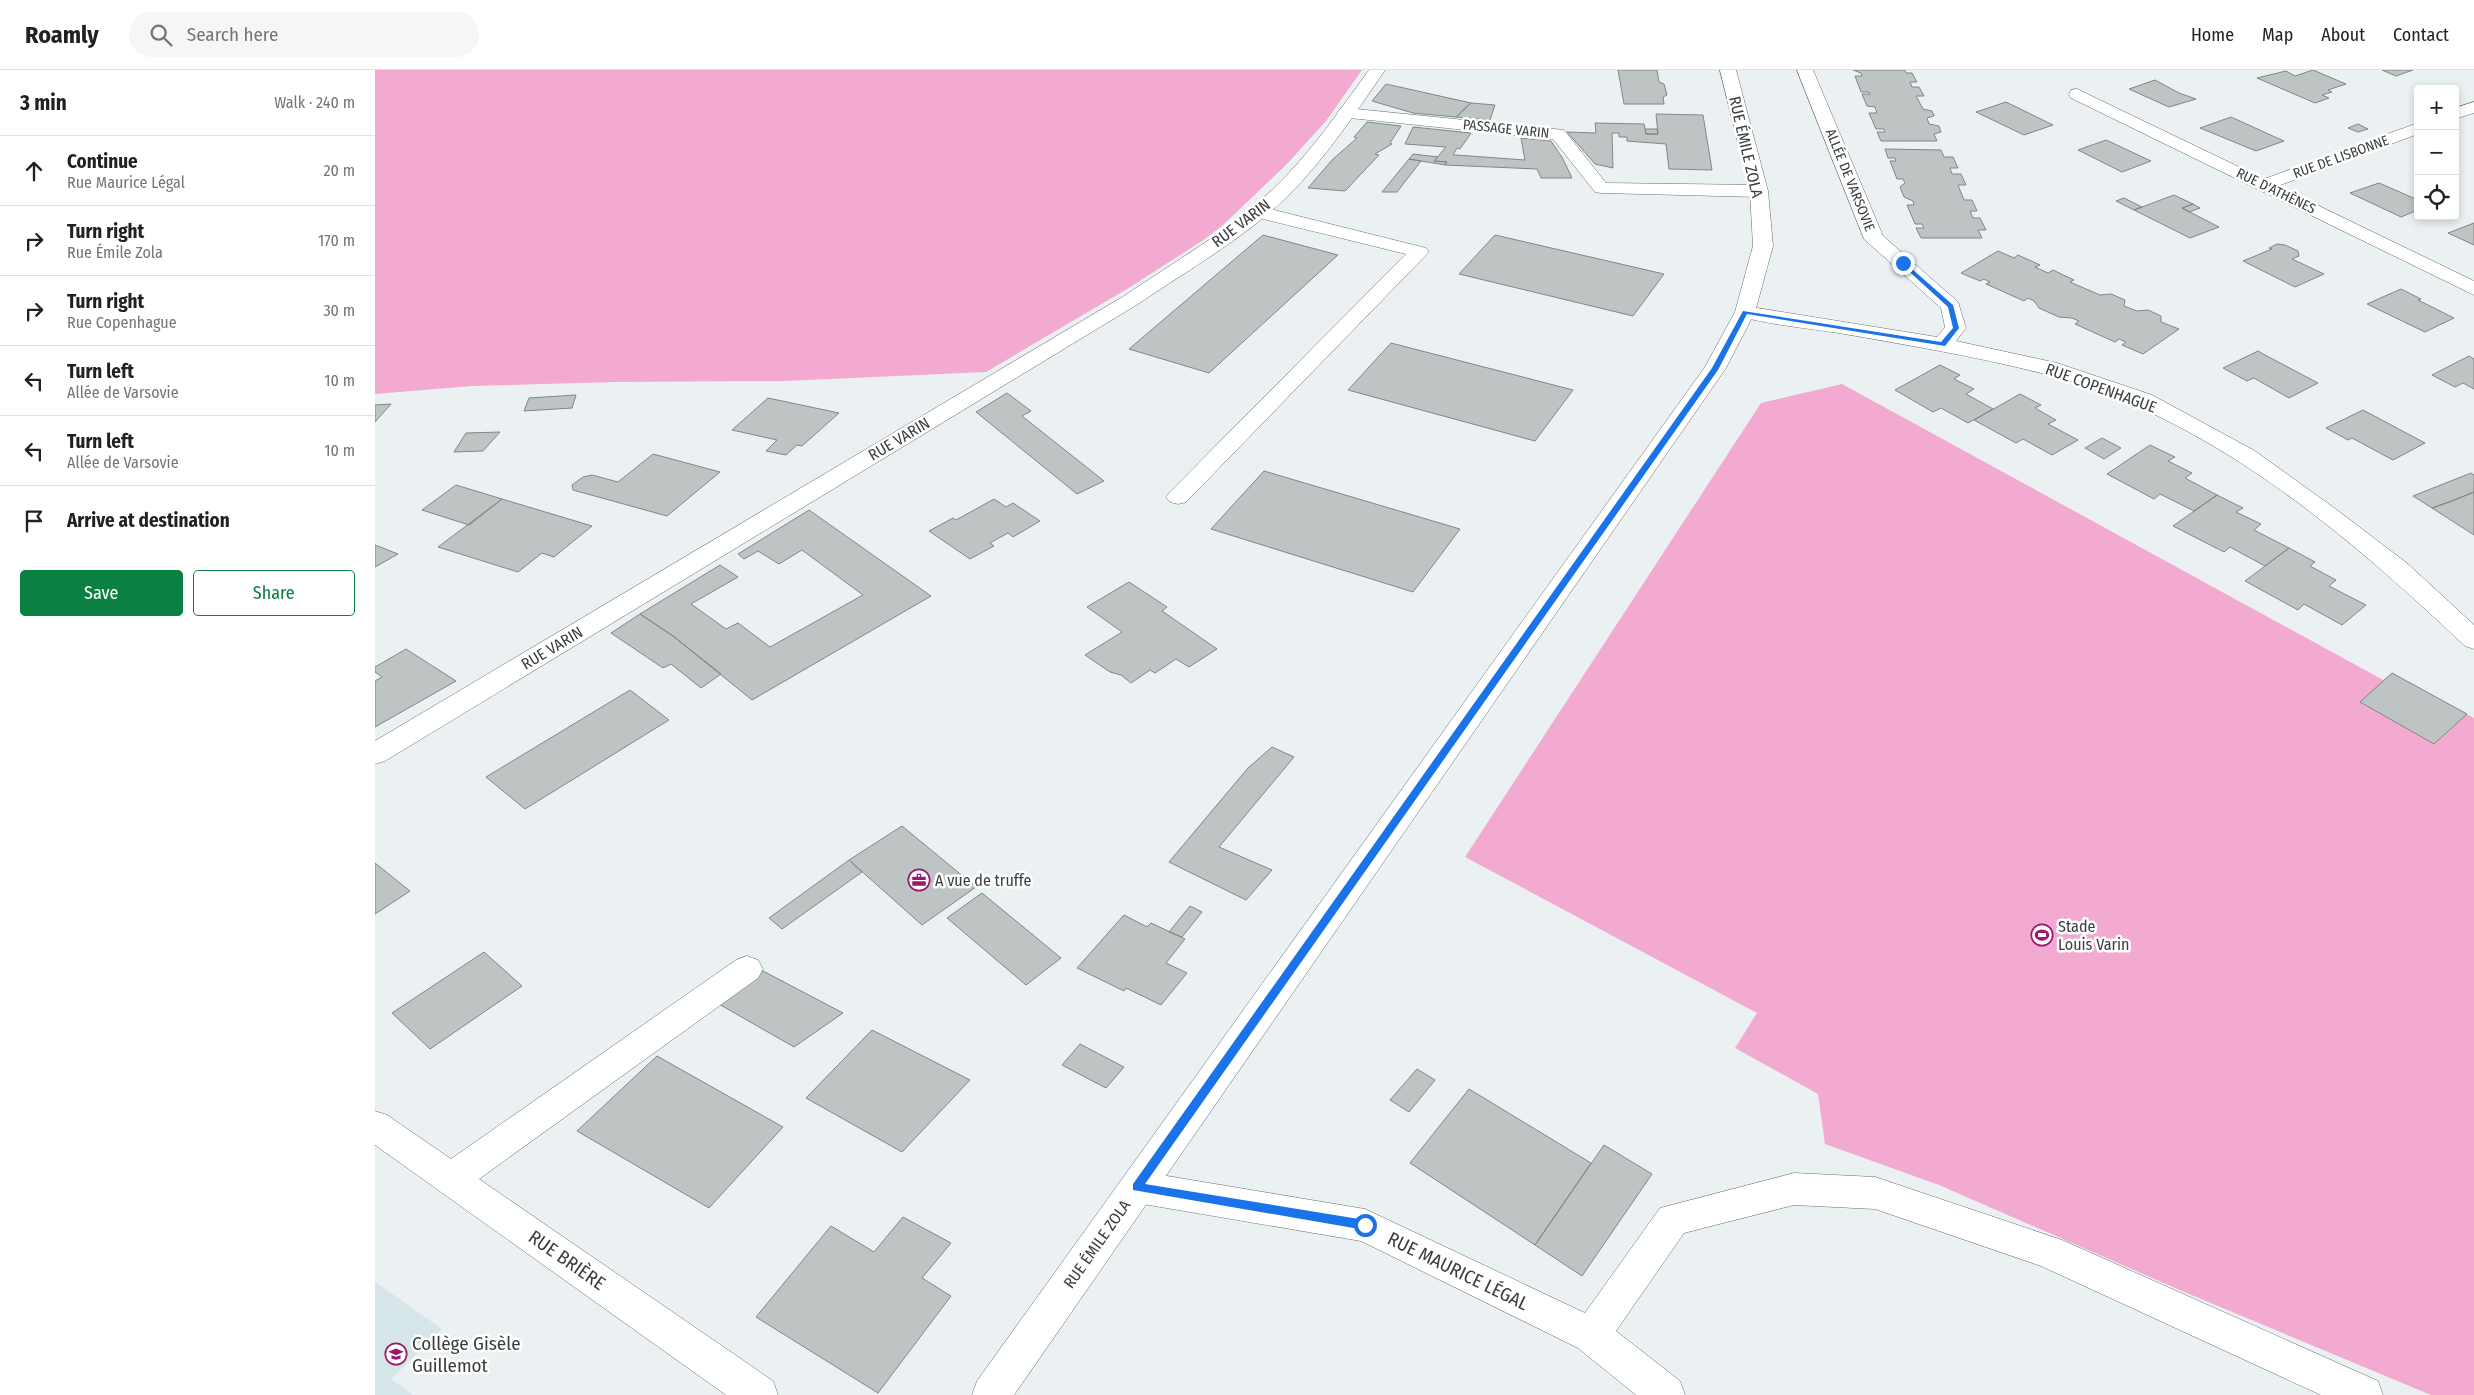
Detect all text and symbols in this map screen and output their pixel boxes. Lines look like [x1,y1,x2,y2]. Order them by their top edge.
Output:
search box [129,12,479,57]
text: Roamly [25,21,99,49]
icon: search [147,21,175,49]
text: Search here [187,23,278,46]
text: Home [2191,24,2234,46]
text: Map [2262,24,2293,46]
text: About [2321,24,2365,46]
text: Contact [2393,24,2449,46]
map controls [2414,85,2459,220]
button: + [2414,85,2459,130]
text: 3 min [20,90,67,116]
text: Walk · 240 m [274,93,355,112]
street label: RUE ÉMILE ZOLA [1725,94,1767,200]
street label: PASSAGE VARIN [1462,116,1550,142]
street label: ALLÉE DE VARSOVIE [1822,126,1879,234]
button: − [2414,130,2459,175]
street label: RUE DE LISBONNE [2291,132,2392,182]
text: Continue [67,150,138,173]
icon: ahead [20,157,48,185]
text: 20 m [324,161,355,180]
street label: RUE D'ATHÈNES [2234,164,2319,218]
text: Rue Maurice Légal [67,173,185,192]
button: locate [2414,175,2459,220]
street label: RUE VARIN [1208,195,1274,251]
text: Turn right [67,220,144,243]
icon: right [20,227,48,255]
text: 170 m [318,231,355,250]
text: Rue Émile Zola [67,243,163,262]
route end [1892,252,1915,275]
text: Turn right [67,290,144,313]
icon: right [20,297,48,325]
text: 30 m [323,301,355,320]
text: Rue Copenhague [67,313,177,332]
street label: RUE COPENHAGUE [2043,359,2159,417]
text: Turn left [67,360,134,383]
icon: left [20,367,48,395]
text: 10 m [324,371,355,390]
text: Allée de Varsovie [67,383,179,402]
street label: RUE VARIN [865,413,933,465]
text: Turn left [67,430,134,453]
icon: left [20,437,48,465]
text: 10 m [324,441,355,460]
text: Allée de Varsovie [67,453,179,472]
icon: arrive [20,507,48,535]
text: Arrive at destination [67,509,230,532]
button: Save [20,570,183,616]
button: Share [193,570,355,616]
street label: RUE VARIN [518,622,586,674]
office icon: A vue de truffe [907,868,931,892]
place label: A vue de truffe [935,871,1031,890]
place label: Stade Louis Varin [2058,917,2130,954]
sports icon: Stade Louis Varin [2030,923,2054,947]
street label: RUE ÉMILE ZOLA [1060,1196,1135,1292]
route start [1354,1214,1377,1237]
street label: RUE BRIÈRE [524,1225,610,1295]
street label: RUE MAURICE LÉGAL [1384,1227,1533,1315]
place label: Collège Gisèle Guillemot [412,1332,521,1377]
school or university icon: Collège Gisèle Guillemot [384,1342,408,1366]

